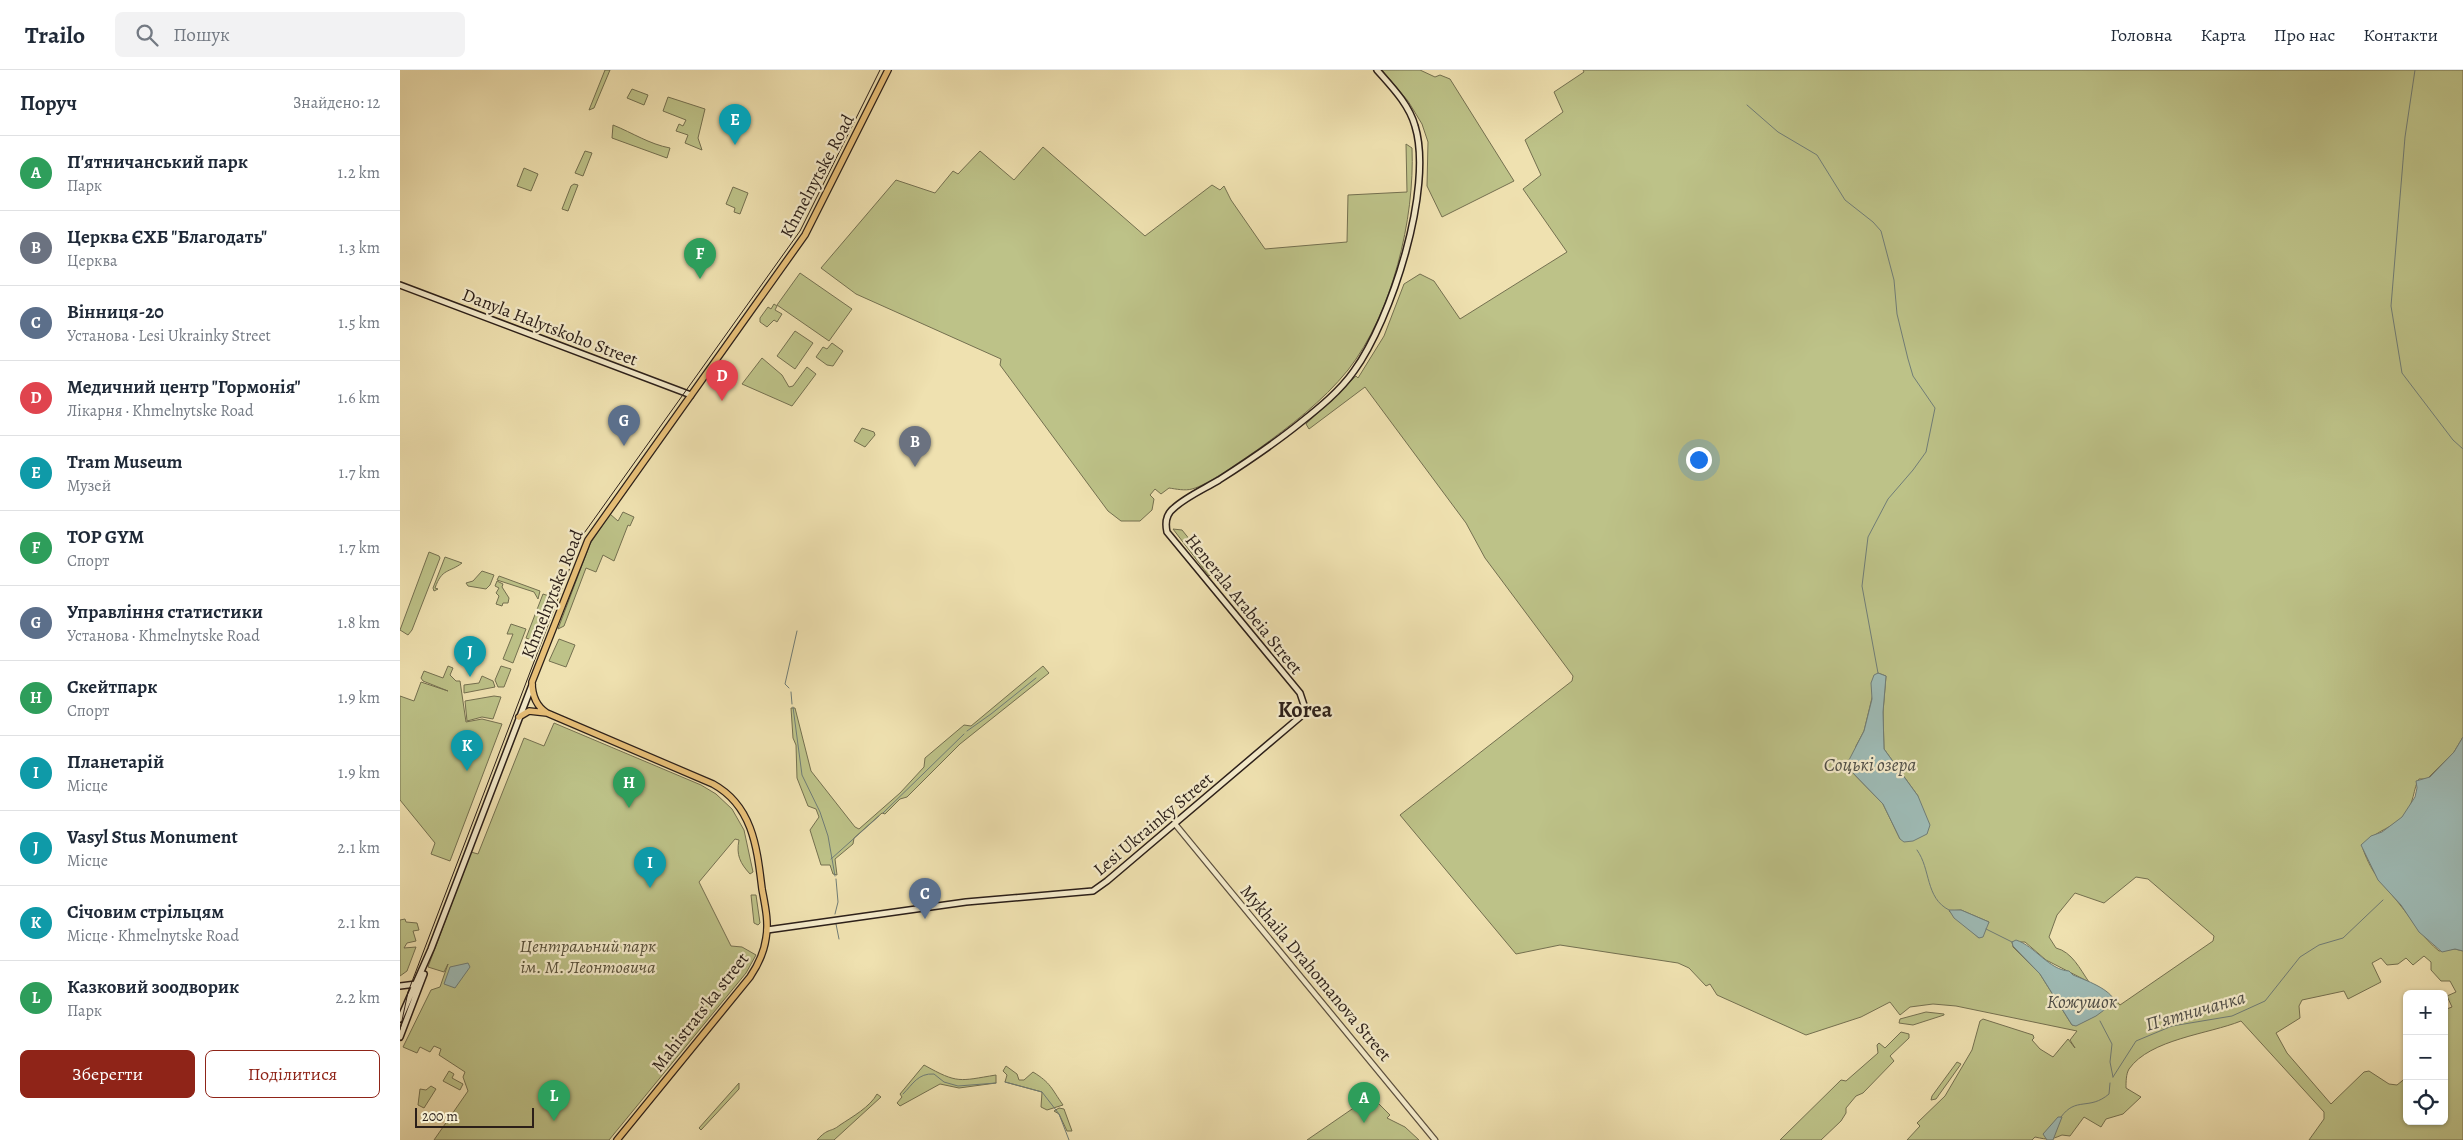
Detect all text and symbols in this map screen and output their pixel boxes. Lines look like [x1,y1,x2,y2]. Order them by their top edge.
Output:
search box [115,12,465,57]
text: Trailo [25,19,85,51]
icon: search [133,21,161,49]
text: Пошук [173,22,230,48]
text: Головна [2110,23,2172,47]
text: Карта [2200,23,2246,47]
text: Про нас [2274,23,2335,47]
text: Контакти [2363,23,2438,47]
text: Поруч [20,89,77,117]
text: Знайдено: 12 [293,92,380,114]
pin: E [719,104,751,145]
street label: Khmelnytske Road [774,110,860,242]
text: П'ятничанський парк [67,149,248,175]
text: A [31,162,41,184]
text: 1.2 km [338,162,380,184]
text: Парк [67,175,102,197]
text: Церква ЄХБ "Благодать" [67,224,267,250]
text: B [31,237,41,259]
text: 1.3 km [339,237,380,259]
pin: F [684,238,716,279]
text: Церква [67,250,117,272]
street label: Danyla Halytskoho Street [459,282,641,372]
text: Вінниця-20 [67,299,164,325]
text: C [31,312,41,334]
text: 1.5 km [338,312,380,334]
text: Установа · Lesi Ukrainky Street [67,325,271,347]
pin: D [706,360,738,401]
text: Медичний центр "Гормонія" [67,374,301,400]
text: D [30,387,42,409]
text: 1.6 km [338,387,380,409]
text: Лікарня · Khmelnytske Road [67,400,254,422]
pin: G [608,405,640,446]
pin: B [899,426,931,467]
your location [1686,447,1712,473]
text: Tram Museum [67,449,182,475]
text: E [31,462,41,484]
text: 1.7 km [338,462,380,484]
text: Музей [67,475,111,497]
text: TOP GYM [67,524,144,550]
street label: Khmelnytske Road [515,526,589,662]
street label: Henerala Arabeia Street [1180,529,1308,679]
text: F [32,537,40,559]
text: 1.7 km [338,537,380,559]
text: Спорт [67,550,109,572]
text: Управління статистики [67,599,263,625]
text: G [31,612,41,634]
text: 1.8 km [337,612,380,634]
text: Установа · Khmelnytske Road [67,625,260,647]
pin: J [454,636,486,677]
text: Скейтпарк [67,674,157,700]
text: H [30,687,42,709]
text: 1.9 km [338,687,380,709]
district label: Korea [1278,695,1333,725]
text: Спорт [67,700,109,722]
pin: K [451,730,483,771]
text: Планетарій [67,749,164,775]
water label: Соцькі озера [1824,752,1916,778]
text: I [33,762,39,784]
text: 1.9 km [338,762,380,784]
pin: H [613,767,645,808]
street label: Lesi Ukrainky Street [1088,767,1218,881]
text: Місце [67,775,108,797]
text: Vasyl Stus Monument [67,824,238,850]
text: J [33,837,39,859]
text: 2.1 km [338,837,380,859]
pin: I [634,847,666,888]
text: Місце [67,850,108,872]
pin: C [909,878,941,919]
street label: Mykhaila Drahomanova Street [1235,880,1397,1066]
text: Січовим стрільцям [67,899,224,925]
text: K [31,912,41,934]
text: 2.1 km [338,912,380,934]
text: Місце · Khmelnytske Road [67,925,239,947]
park label: Центральний парк ім. М. Леонтовича [520,934,656,979]
street label: Mahistrats'ka street [646,947,754,1077]
text: Казковий зоодворик [67,974,239,1000]
water label: П'ятничанка [2142,984,2249,1038]
text: L [32,987,40,1009]
text: 2.2 km [335,987,380,1009]
water label: Кожушок [2047,989,2118,1015]
map controls [2403,990,2448,1125]
button: + [2403,990,2448,1035]
text: Парк [67,1000,102,1022]
button: − [2403,1035,2448,1080]
button: Зберегти [20,1050,195,1098]
button: Поділитися [205,1050,380,1098]
pin: L [538,1080,570,1121]
button: locate [2403,1080,2448,1125]
pin: A [1348,1082,1380,1123]
scale bar [415,1105,534,1128]
text: 200 m [422,1107,458,1126]

